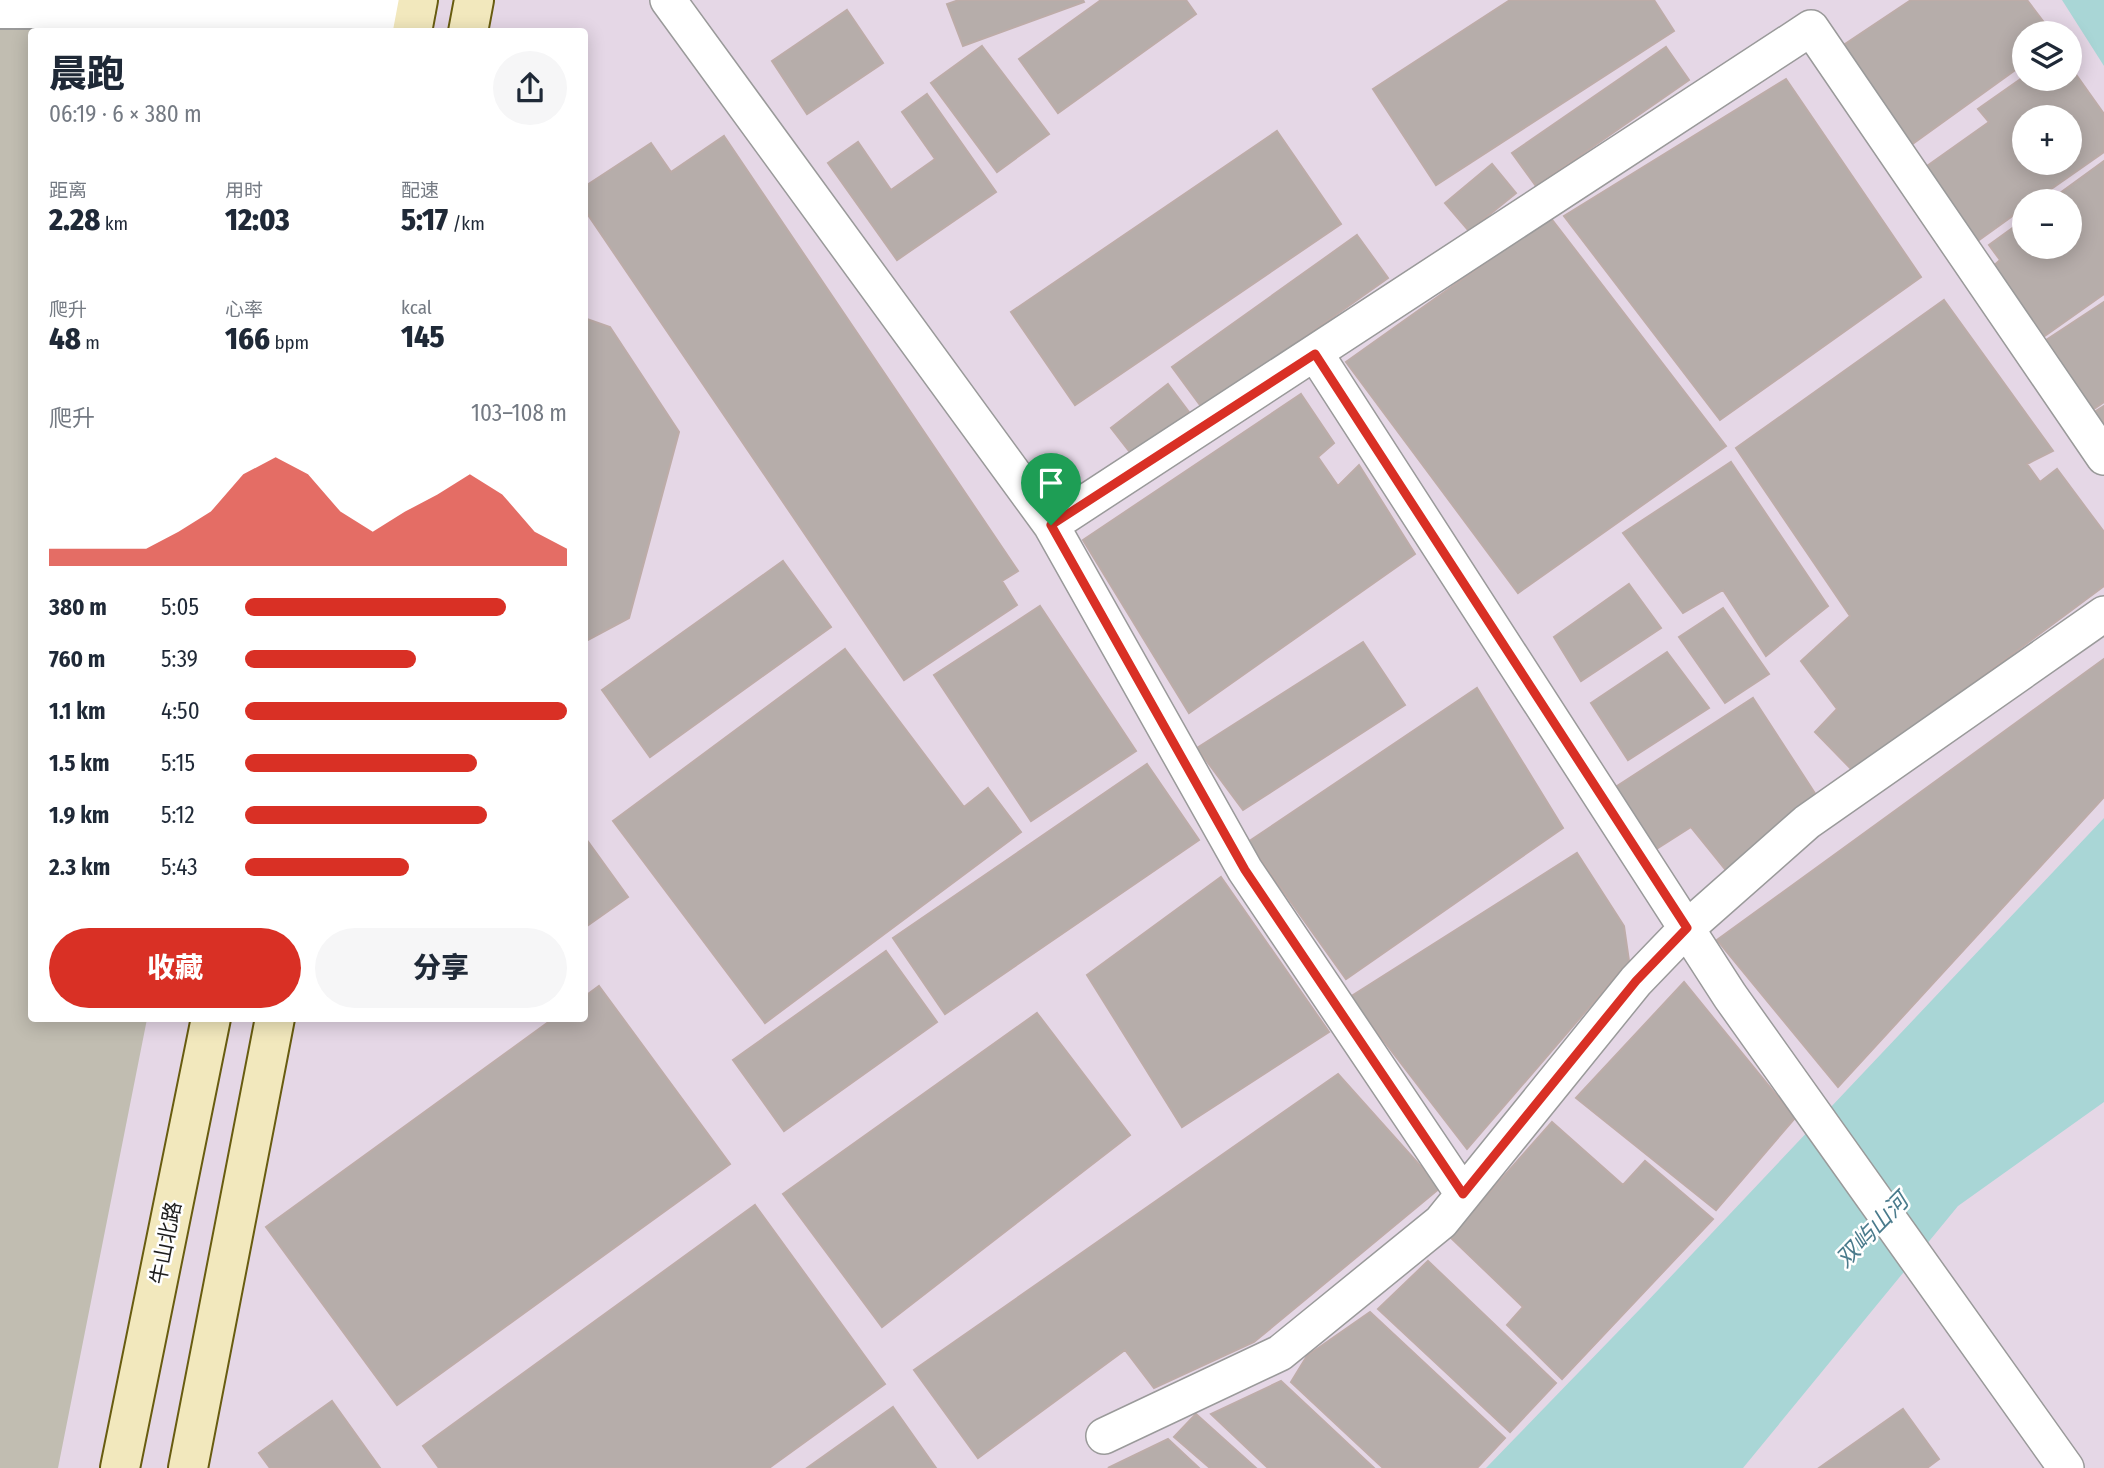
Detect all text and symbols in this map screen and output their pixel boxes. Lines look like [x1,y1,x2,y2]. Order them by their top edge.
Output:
map controls [2012,21,2082,259]
button: layers [2012,21,2082,91]
text: 晨跑 [49,51,125,97]
button: share [493,51,567,125]
text: 06:19 · 6 × 380 m [49,100,202,128]
button: + [2012,105,2082,175]
text: 距离 [49,179,87,202]
text: 用时 [225,179,263,202]
text: 配速 [401,179,439,202]
button: − [2012,189,2082,259]
text: 2.28 [49,202,100,238]
text: 12:03 [225,202,290,238]
text: 5:17 [401,202,448,238]
text: km [100,212,128,235]
text: /km [448,212,485,235]
text: kcal [401,296,432,319]
text: 爬升 [49,298,87,321]
text: 心率 [225,298,263,321]
text: 145 [401,319,444,355]
text: 48 [49,321,81,357]
text: 166 [225,321,270,357]
text: m [81,331,100,354]
text: bpm [270,331,309,354]
text: 103–108 m [471,399,567,427]
text: 爬升 [49,404,95,432]
pin [1021,453,1081,525]
icon: arrive [1032,464,1070,502]
text: 380 m [49,593,107,621]
text: 5:05 [161,593,199,621]
text: 760 m [49,645,105,673]
text: 5:39 [161,645,198,673]
text: 1.1 km [49,697,105,725]
text: 4:50 [161,697,200,725]
text: 1.5 km [49,749,110,777]
text: 5:15 [161,749,195,777]
text: 1.9 km [49,801,109,829]
text: 5:12 [161,801,195,829]
text: 2.3 km [49,853,110,881]
text: 5:43 [161,853,198,881]
button: 收藏 [49,928,301,1008]
button: 分享 [315,928,567,1008]
water label: 双屿山河 [1830,1184,1917,1273]
street label: 牛山北路 [145,1199,187,1287]

